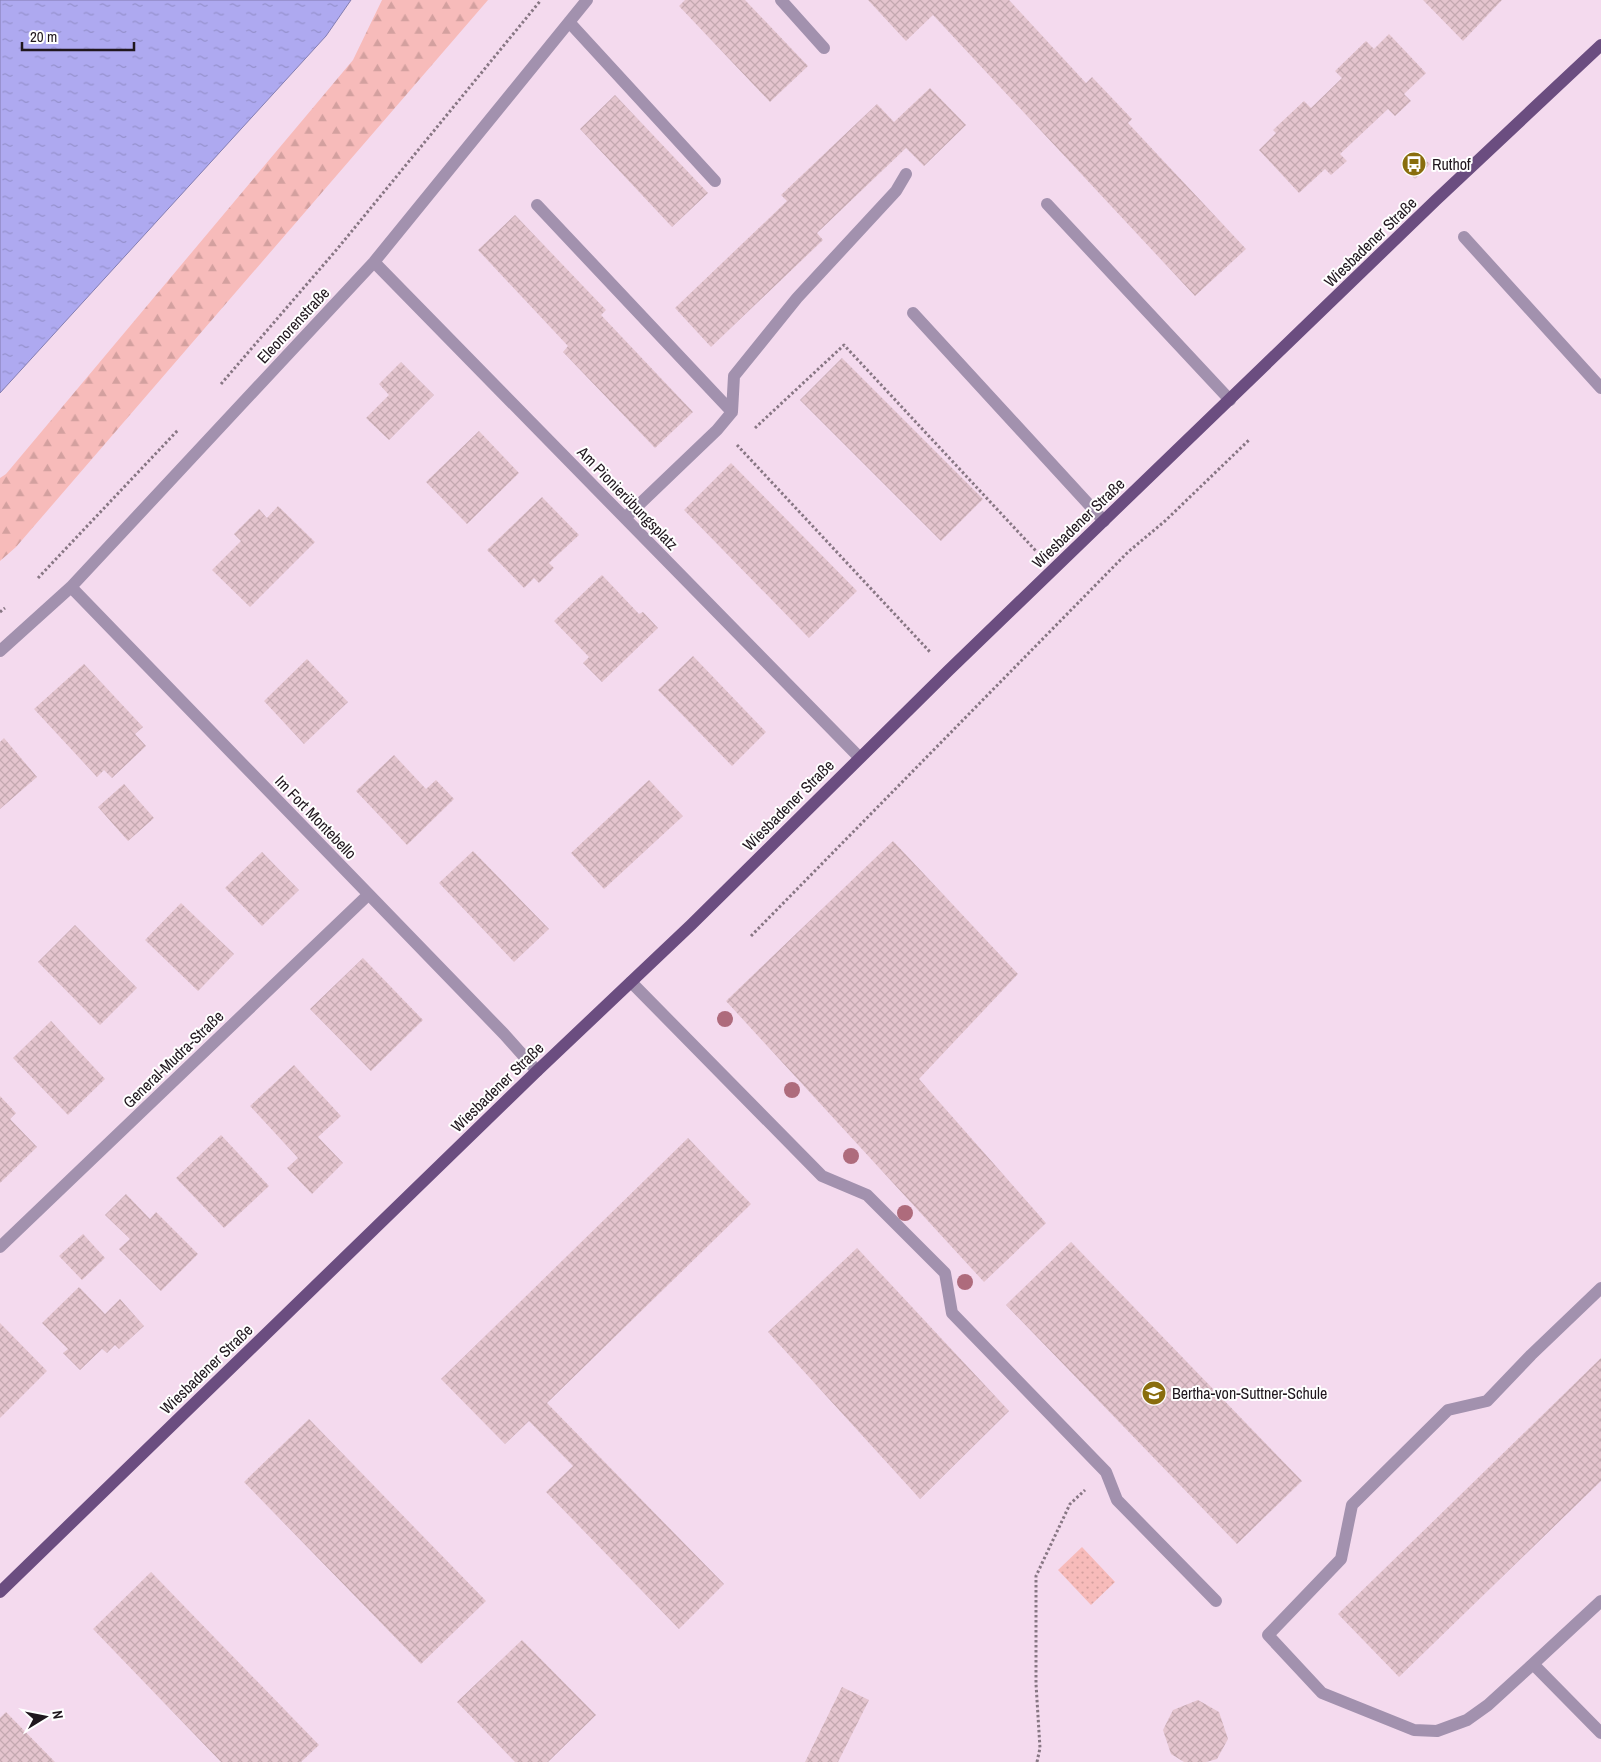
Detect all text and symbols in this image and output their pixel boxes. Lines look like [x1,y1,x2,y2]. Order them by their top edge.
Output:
scale bar [22,20,135,52]
text: 20 m [30,26,57,47]
bus stop icon: Ruthof [1401,151,1427,177]
place label: Ruthof [1432,153,1471,175]
street label: Wiesbadener Straße [1319,192,1421,292]
street label: Eleonorenstraße [252,282,334,368]
street label: Am Pionierübungsplatz [572,441,684,555]
street label: Wiesbadener Straße [1027,473,1129,573]
street label: Wiesbadener Straße [737,754,839,856]
street label: Im Fort Montebello [270,770,362,864]
street label: General-Mudra-Straße [118,1005,228,1113]
street label: Wiesbadener Straße [446,1037,548,1137]
street label: Wiesbadener Straße [155,1319,257,1419]
school or university icon: Bertha-von-Suttner-Schule [1141,1380,1167,1406]
place label: Bertha-von-Suttner-Schule [1172,1382,1327,1404]
north arrow [20,1692,70,1742]
text: N [48,1709,67,1720]

